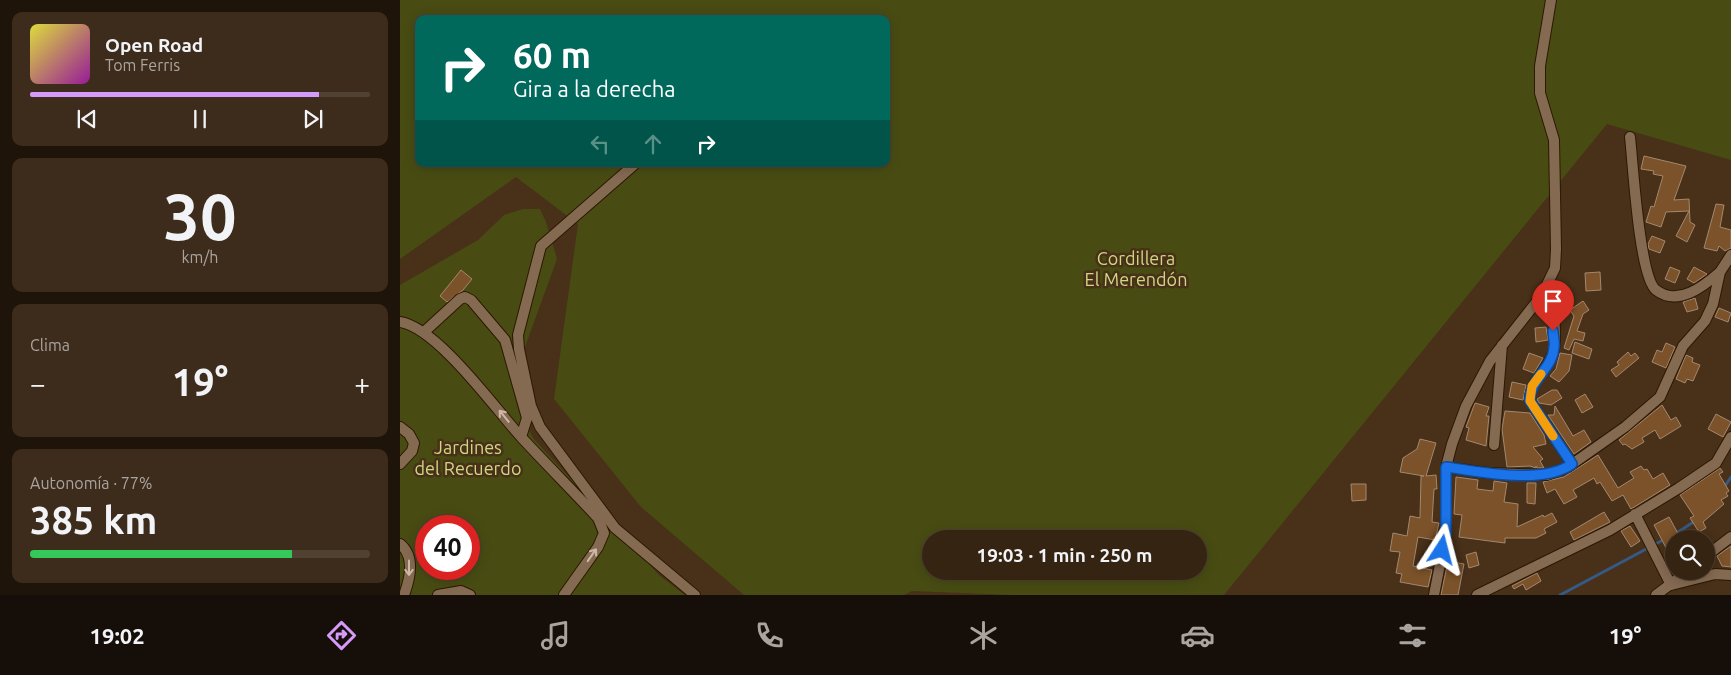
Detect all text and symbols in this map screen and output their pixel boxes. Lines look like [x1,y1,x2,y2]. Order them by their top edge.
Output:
text: Open Road [105,34,203,56]
icon: right [430,35,495,100]
text: 60 m [513,35,591,75]
text: Tom Ferris [105,56,180,74]
text: Gira a la derecha [513,76,676,101]
icon: previous [73,105,101,133]
icon: pause [186,105,214,133]
icon: next [299,105,327,133]
icon: left [586,130,614,158]
icon: ahead [639,130,667,158]
icon: right [692,130,720,158]
text: 30 [163,179,237,252]
text: km/h [182,248,218,266]
park label: Cordillera El Merendón [1085,248,1187,289]
pin [1532,280,1574,331]
icon: arrive [1539,287,1567,315]
text: Clima [30,336,70,354]
text: 19° [172,361,228,403]
text: − [30,368,46,399]
text: + [354,368,370,399]
one-way arrow [499,410,510,423]
park label: Jardines del Recuerdo [415,437,521,478]
text: Autonomía · 77% [30,474,152,492]
text: 385 km [30,499,157,541]
speed limit sign: 40 [415,515,480,580]
position arrow [1415,523,1467,575]
map controls [1665,530,1715,580]
button: search [1665,530,1715,580]
text: 19:03 · 1 min · 250 m [977,544,1152,566]
one-way arrow [587,548,597,562]
one-way arrow [404,560,414,576]
icon: directions [324,618,359,653]
icon: music [538,618,573,653]
icon: phone [752,618,787,653]
icon: climate [966,618,1001,653]
icon: car [1180,618,1215,653]
icon: filters [1395,618,1430,653]
text: 19:02 [90,623,145,648]
text: 19° [1609,623,1641,648]

